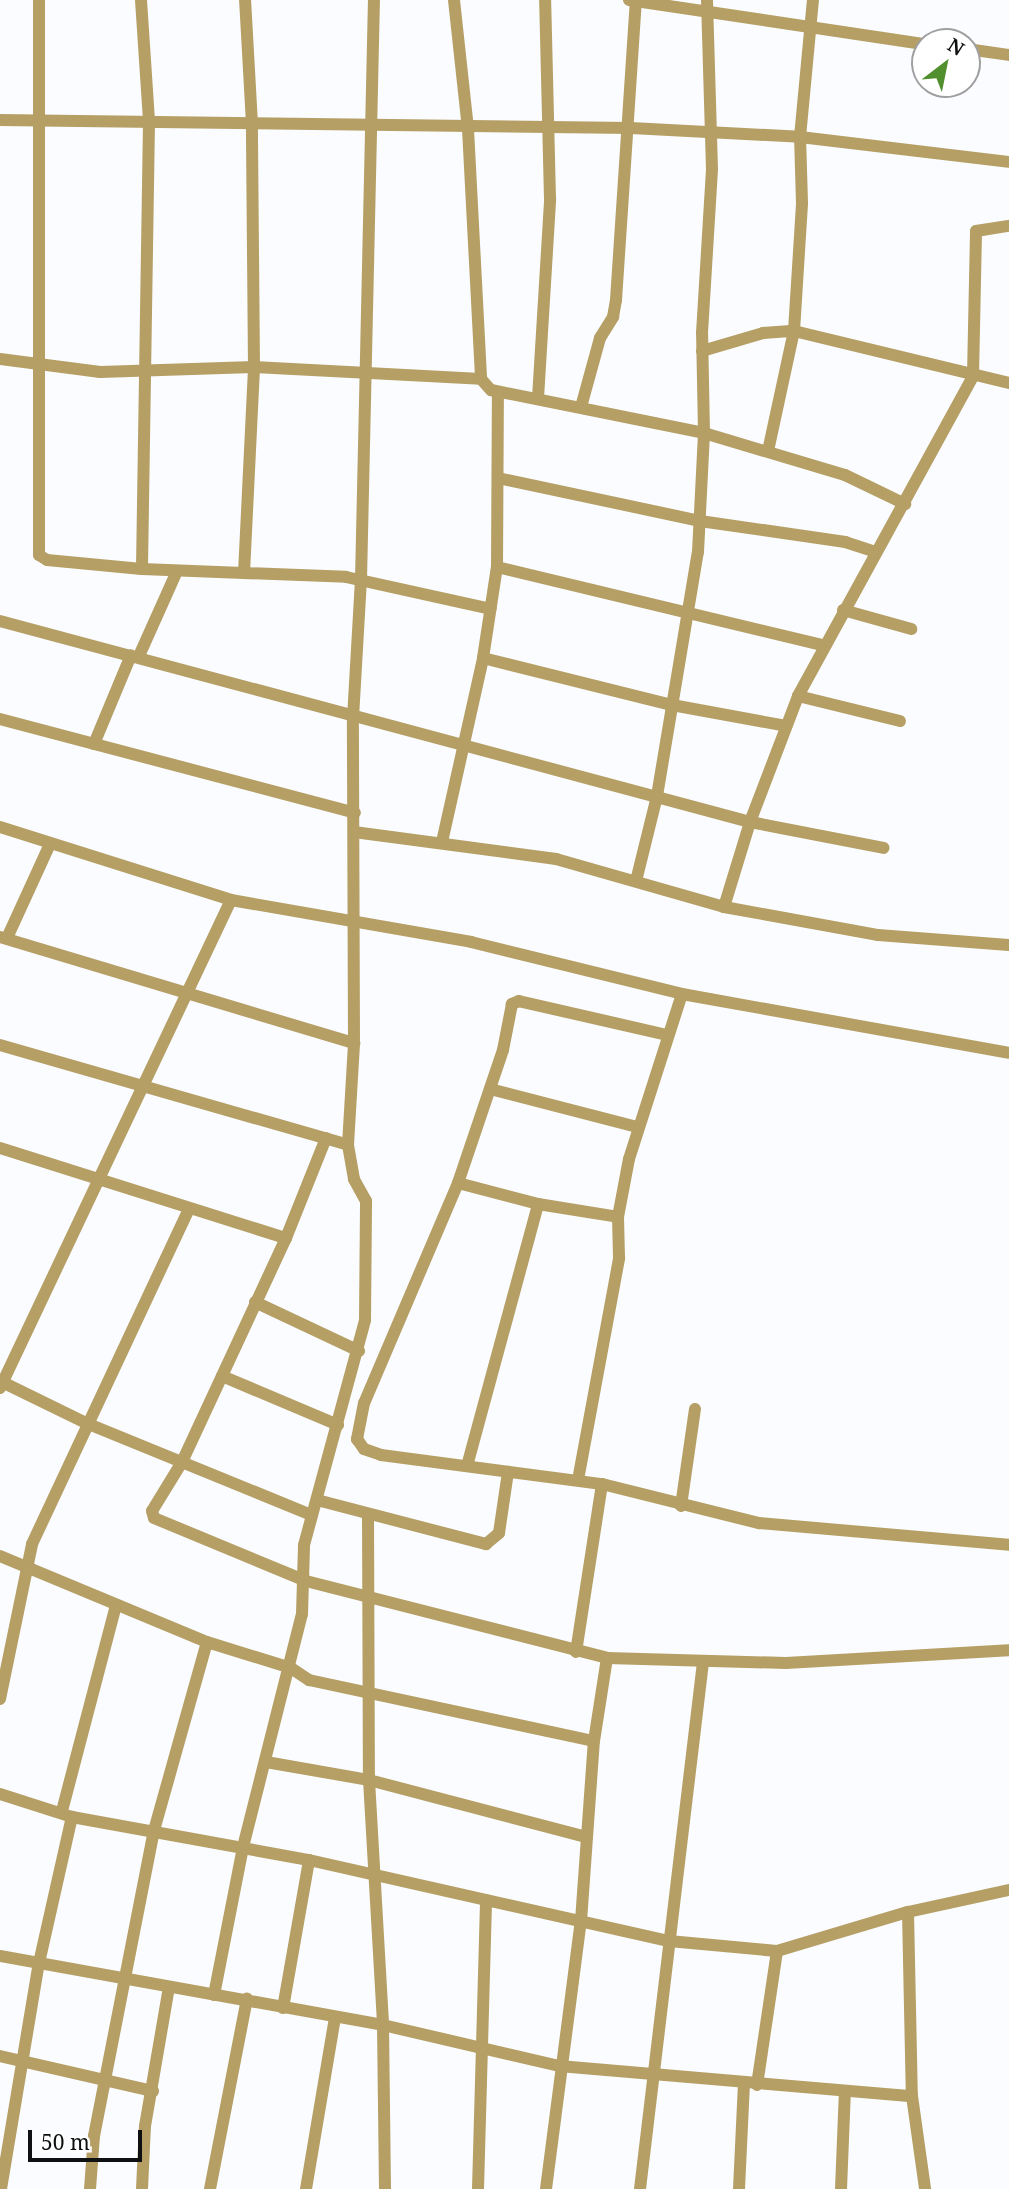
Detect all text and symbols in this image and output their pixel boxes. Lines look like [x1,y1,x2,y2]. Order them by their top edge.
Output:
north arrow [911,28,981,98]
text: N [943,32,969,62]
scale bar [32,2116,145,2160]
text: 50 m [41,2128,90,2156]

